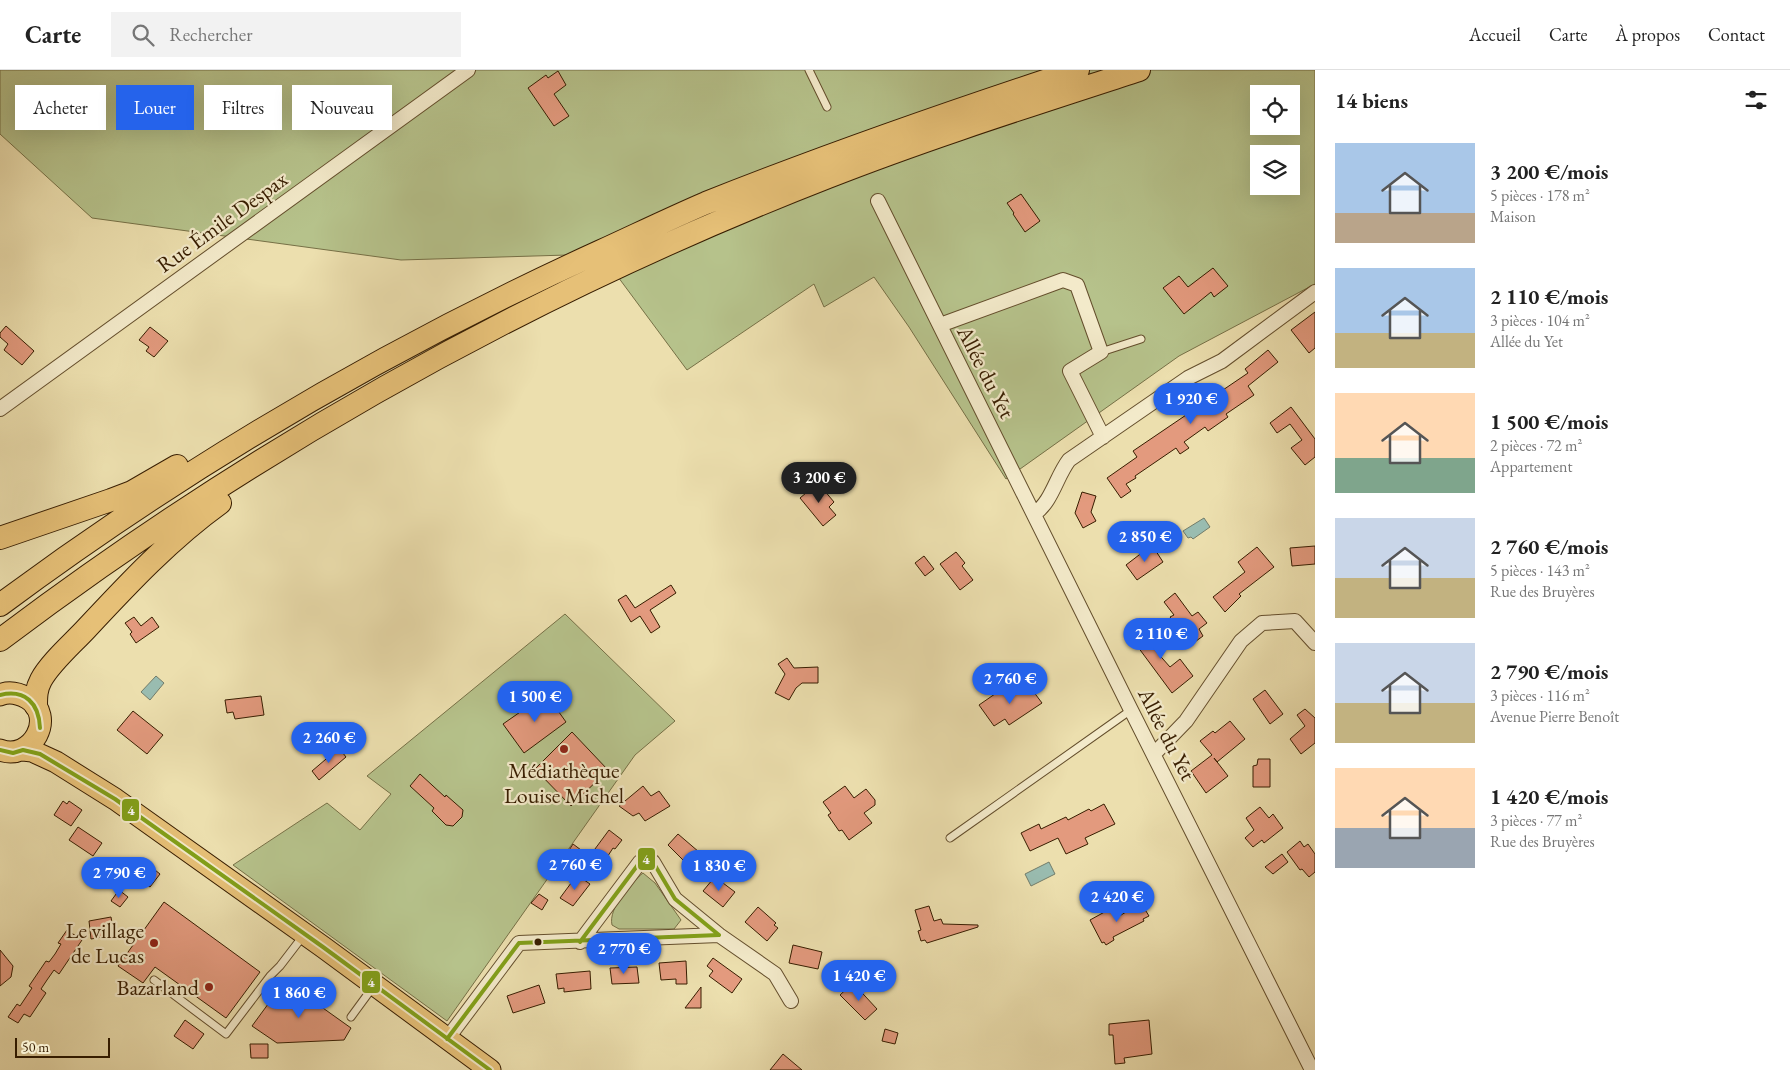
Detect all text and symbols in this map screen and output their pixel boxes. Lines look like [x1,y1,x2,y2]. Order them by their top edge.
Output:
search box [111,12,461,57]
text: Carte [25,19,81,50]
icon: search [129,21,157,49]
text: Rechercher [169,22,253,47]
text: Accueil [1469,23,1521,46]
text: Carte [1549,23,1588,46]
text: À propos [1616,23,1680,46]
text: Contact [1708,23,1765,46]
chip: Acheter [15,85,106,130]
chip: Louer [116,85,194,130]
chip: Filtres [204,85,282,130]
chip: Nouveau [292,85,392,130]
map controls [1250,85,1300,195]
button: locate [1250,85,1300,135]
icon: filters [1742,86,1770,114]
text: 14 biens [1335,87,1408,114]
button: layers [1250,145,1300,195]
text: 3 200 €/mois [1490,158,1608,185]
icon: home [1375,163,1435,223]
street label: Rue Émile Despax [151,164,294,279]
text: 5 pièces · 178 m² [1490,185,1590,206]
text: Maison [1490,206,1536,227]
text: 2 110 €/mois [1490,283,1608,310]
icon: home [1375,288,1435,348]
text: 3 pièces · 104 m² [1490,310,1590,331]
street label: Allée du Yet [950,320,1022,423]
text: Allée du Yet [1490,331,1563,352]
pin: 1 920 € [1145,382,1237,425]
text: 1 920 € [1164,388,1218,409]
text: 1 500 €/mois [1490,408,1608,435]
icon: home [1375,413,1435,473]
text: 2 pièces · 72 m² [1490,435,1582,456]
text: Appartement [1490,456,1573,477]
pin: 3 200 € [773,462,865,504]
text: 3 200 € [792,467,846,488]
pin: 2 850 € [1099,520,1191,563]
text: 2 850 € [1118,526,1172,547]
text: 2 760 €/mois [1490,533,1608,560]
icon: home [1375,538,1435,598]
text: 5 pièces · 143 m² [1490,560,1590,581]
text: Rue des Bruyères [1490,581,1595,602]
pin: 2 110 € [1115,618,1207,660]
text: 2 110 € [1134,623,1188,644]
text: 2 790 €/mois [1490,658,1608,685]
pin: 2 760 € [964,662,1056,705]
icon: home [1375,663,1435,723]
text: 2 760 € [983,668,1037,689]
pin: 1 500 € [489,680,581,723]
street label: Allée du Yet [1131,682,1203,785]
text: 3 pièces · 116 m² [1490,685,1590,706]
text: 1 500 € [508,686,562,707]
text: Avenue Pierre Benoît [1490,706,1619,727]
pin: 2 260 € [283,722,375,764]
text: 2 260 € [302,727,356,748]
marker: Médiathèque Louise Michel [558,743,570,755]
place label: Médiathèque Louise Michel [504,756,624,810]
text: 1 420 €/mois [1490,783,1608,810]
icon: home [1375,788,1435,848]
line badge: 4 [121,798,140,822]
text: 4 [127,801,135,819]
text: 3 pièces · 77 m² [1490,810,1582,831]
text: Rue des Bruyères [1490,831,1595,852]
line badge: 4 [637,847,656,871]
pin: 2 760 € [529,848,621,891]
text: 4 [642,850,650,868]
pin: 1 830 € [673,850,765,892]
text: 2 760 € [548,854,602,875]
text: 1 830 € [692,855,746,876]
pin: 2 790 € [73,856,165,899]
text: 2 790 € [92,862,146,883]
pin: 2 420 € [1071,880,1163,923]
text: 2 420 € [1090,886,1144,907]
place label: Le village de Lucas [66,916,144,970]
pin: 2 770 € [578,932,670,975]
marker: Le village de Lucas [148,937,160,949]
unlabelled marker [533,937,543,947]
text: 2 770 € [597,938,651,959]
pin: 1 420 € [813,960,905,1002]
text: 1 420 € [832,965,886,986]
line badge: 4 [361,970,381,994]
place label: Bazarland [117,973,200,1002]
text: 4 [367,973,375,991]
pin: 1 860 € [253,976,345,1019]
marker: Bazarland [203,981,215,993]
text: 1 860 € [272,982,326,1003]
scale bar [15,1035,110,1058]
text: 50 m [22,1038,49,1056]

